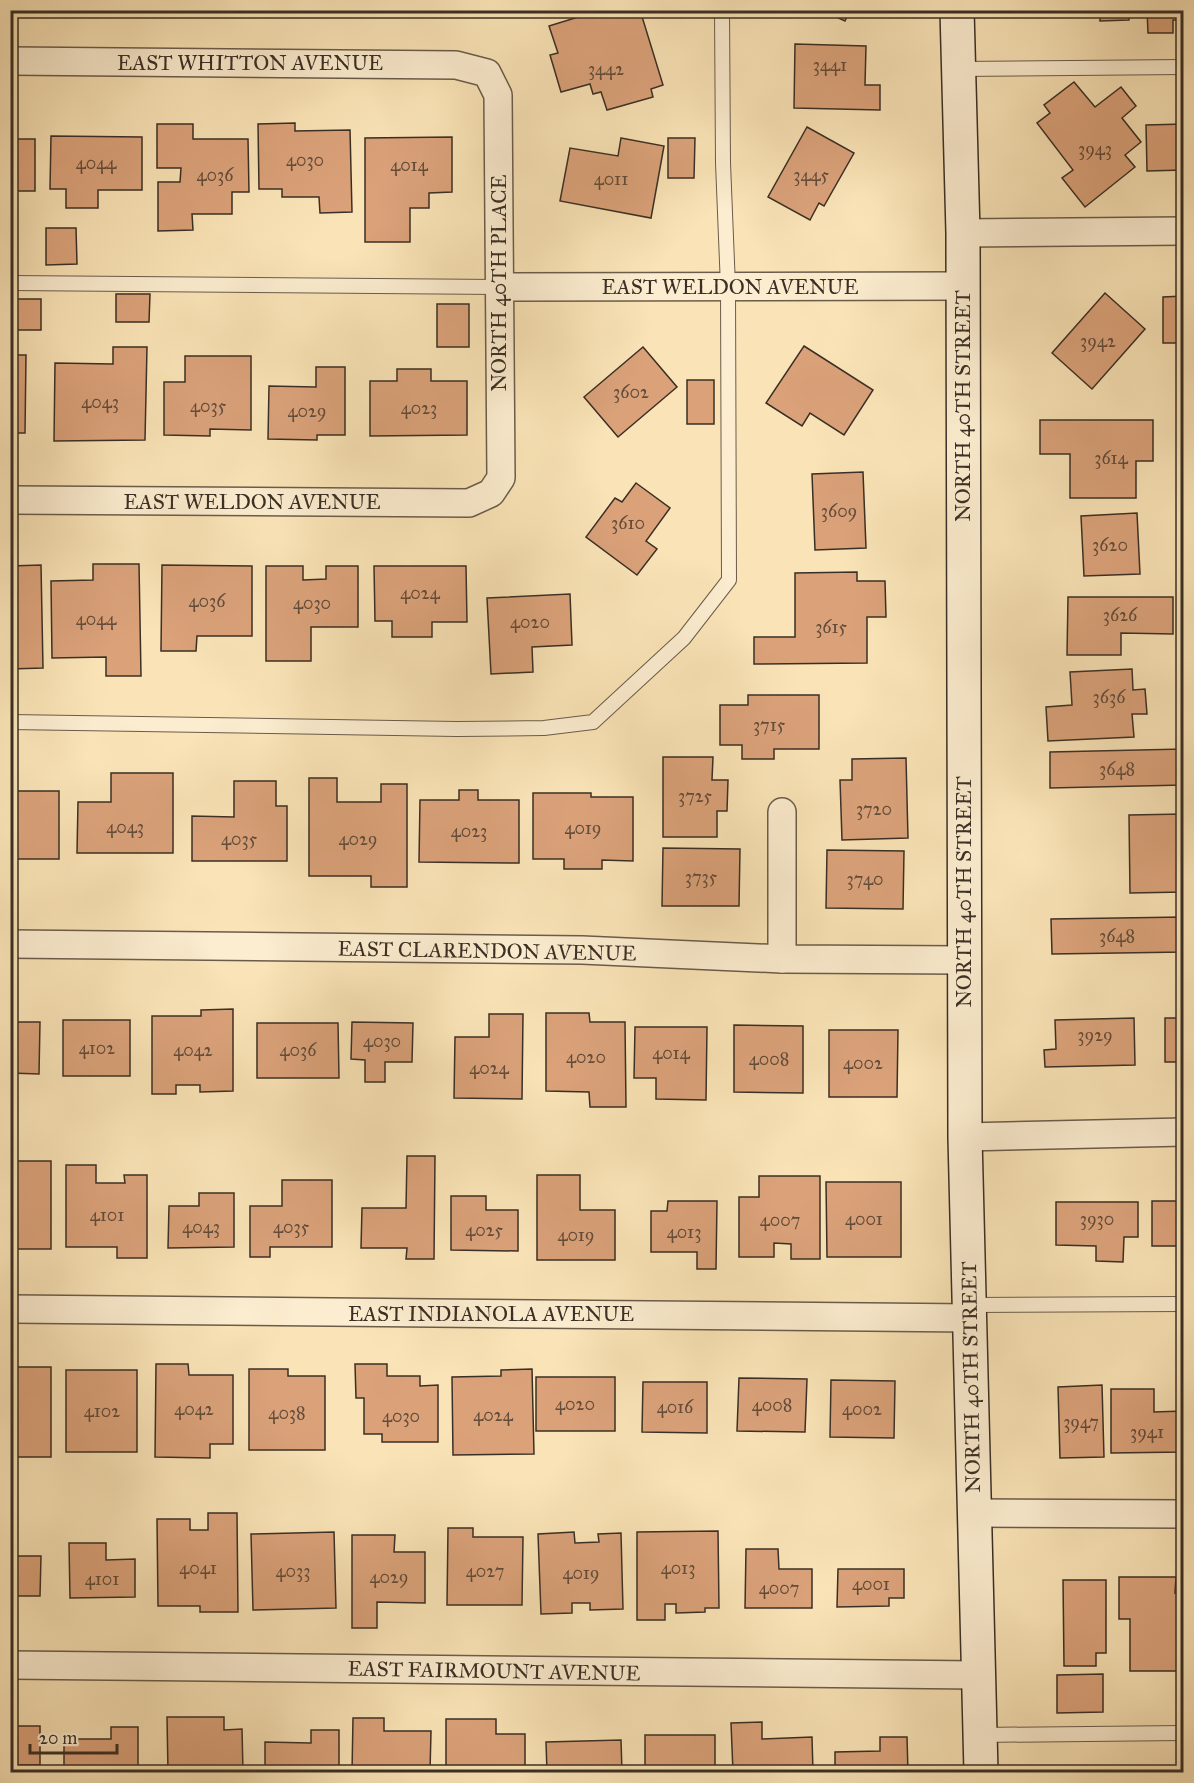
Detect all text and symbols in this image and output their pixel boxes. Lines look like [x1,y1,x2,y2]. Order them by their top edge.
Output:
street label: EAST WHITTON AVENUE [117,50,383,76]
house number: 3441 [813,54,847,76]
house number: 3442 [588,58,624,80]
house number: 3943 [1078,138,1112,160]
house number: 4030 [286,149,324,171]
house number: 4044 [76,152,117,174]
house number: 4014 [390,154,429,176]
house number: 4036 [197,164,234,186]
house number: 3445 [793,164,829,186]
house number: 4011 [594,168,628,190]
street label: NORTH 40TH PLACE [486,174,512,392]
street label: EAST WELDON AVENUE [602,274,858,300]
street label: NORTH 40TH STREET [950,290,976,522]
house number: 3942 [1080,330,1116,352]
house number: 3602 [613,381,649,403]
house number: 4043 [81,391,119,413]
house number: 4035 [190,395,227,417]
house number: 4023 [401,397,437,419]
house number: 4029 [287,400,327,422]
house number: 3614 [1094,447,1129,469]
street label: EAST WELDON AVENUE [124,489,380,515]
house number: 3609 [821,500,857,522]
house number: 3610 [611,512,645,534]
house number: 3620 [1092,534,1128,556]
house number: 4024 [400,582,441,604]
house number: 4036 [189,590,226,612]
house number: 4030 [293,592,331,614]
house number: 3626 [1103,604,1138,626]
house number: 4044 [76,608,117,630]
house number: 4020 [510,611,550,633]
house number: 3615 [815,616,847,638]
house number: 3636 [1093,686,1126,708]
house number: 3715 [753,714,786,736]
house number: 3648 [1099,758,1135,780]
street label: NORTH 40TH STREET [951,776,977,1008]
house number: 3725 [678,785,713,807]
house number: 3720 [856,798,892,820]
house number: 4043 [106,816,144,838]
house number: 4019 [565,817,602,839]
house number: 4023 [451,820,487,842]
house number: 4035 [221,828,258,850]
house number: 4029 [338,828,378,850]
house number: 3735 [685,866,718,888]
house number: 3740 [847,868,883,890]
house number: 3648 [1099,925,1135,947]
street label: EAST CLARENDON AVENUE [337,935,637,967]
house number: 3929 [1077,1024,1113,1046]
house number: 4030 [363,1030,401,1052]
house number: 4102 [79,1037,115,1059]
house number: 4042 [173,1039,213,1061]
house number: 4036 [280,1039,317,1061]
house number: 4014 [652,1042,691,1064]
house number: 4020 [566,1046,606,1068]
house number: 4008 [749,1048,789,1070]
house number: 4002 [843,1052,883,1074]
house number: 4024 [469,1057,510,1079]
house number: 4101 [90,1204,124,1226]
house number: 4001 [845,1208,883,1230]
house number: 3930 [1080,1208,1114,1230]
house number: 4007 [760,1209,800,1231]
house number: 4043 [182,1216,220,1238]
house number: 4035 [273,1216,310,1238]
house number: 4025 [465,1219,503,1241]
house number: 4013 [667,1221,701,1243]
house number: 4019 [558,1224,595,1246]
street label: NORTH 40TH STREET [956,1261,986,1493]
street label: EAST INDIANOLA AVENUE [348,1301,634,1327]
house number: 4020 [555,1393,595,1415]
house number: 4008 [752,1394,792,1416]
house number: 4016 [657,1396,694,1418]
house number: 4042 [174,1398,214,1420]
house number: 4002 [842,1398,882,1420]
house number: 4102 [84,1400,120,1422]
house number: 4038 [268,1402,306,1424]
house number: 4024 [473,1404,514,1426]
house number: 4030 [382,1405,420,1427]
house number: 3947 [1063,1411,1099,1433]
house number: 3941 [1130,1421,1164,1443]
house number: 4041 [179,1557,217,1579]
house number: 4013 [661,1557,695,1579]
house number: 4033 [276,1560,310,1582]
house number: 4027 [466,1560,504,1582]
house number: 4019 [563,1562,600,1584]
house number: 4029 [369,1566,409,1588]
house number: 4101 [85,1568,119,1590]
house number: 4001 [852,1573,890,1595]
house number: 4007 [759,1577,799,1599]
street label: EAST FAIRMOUNT AVENUE [347,1655,641,1687]
scale bar [30,1717,117,1755]
text: 20 m [39,1727,77,1749]

